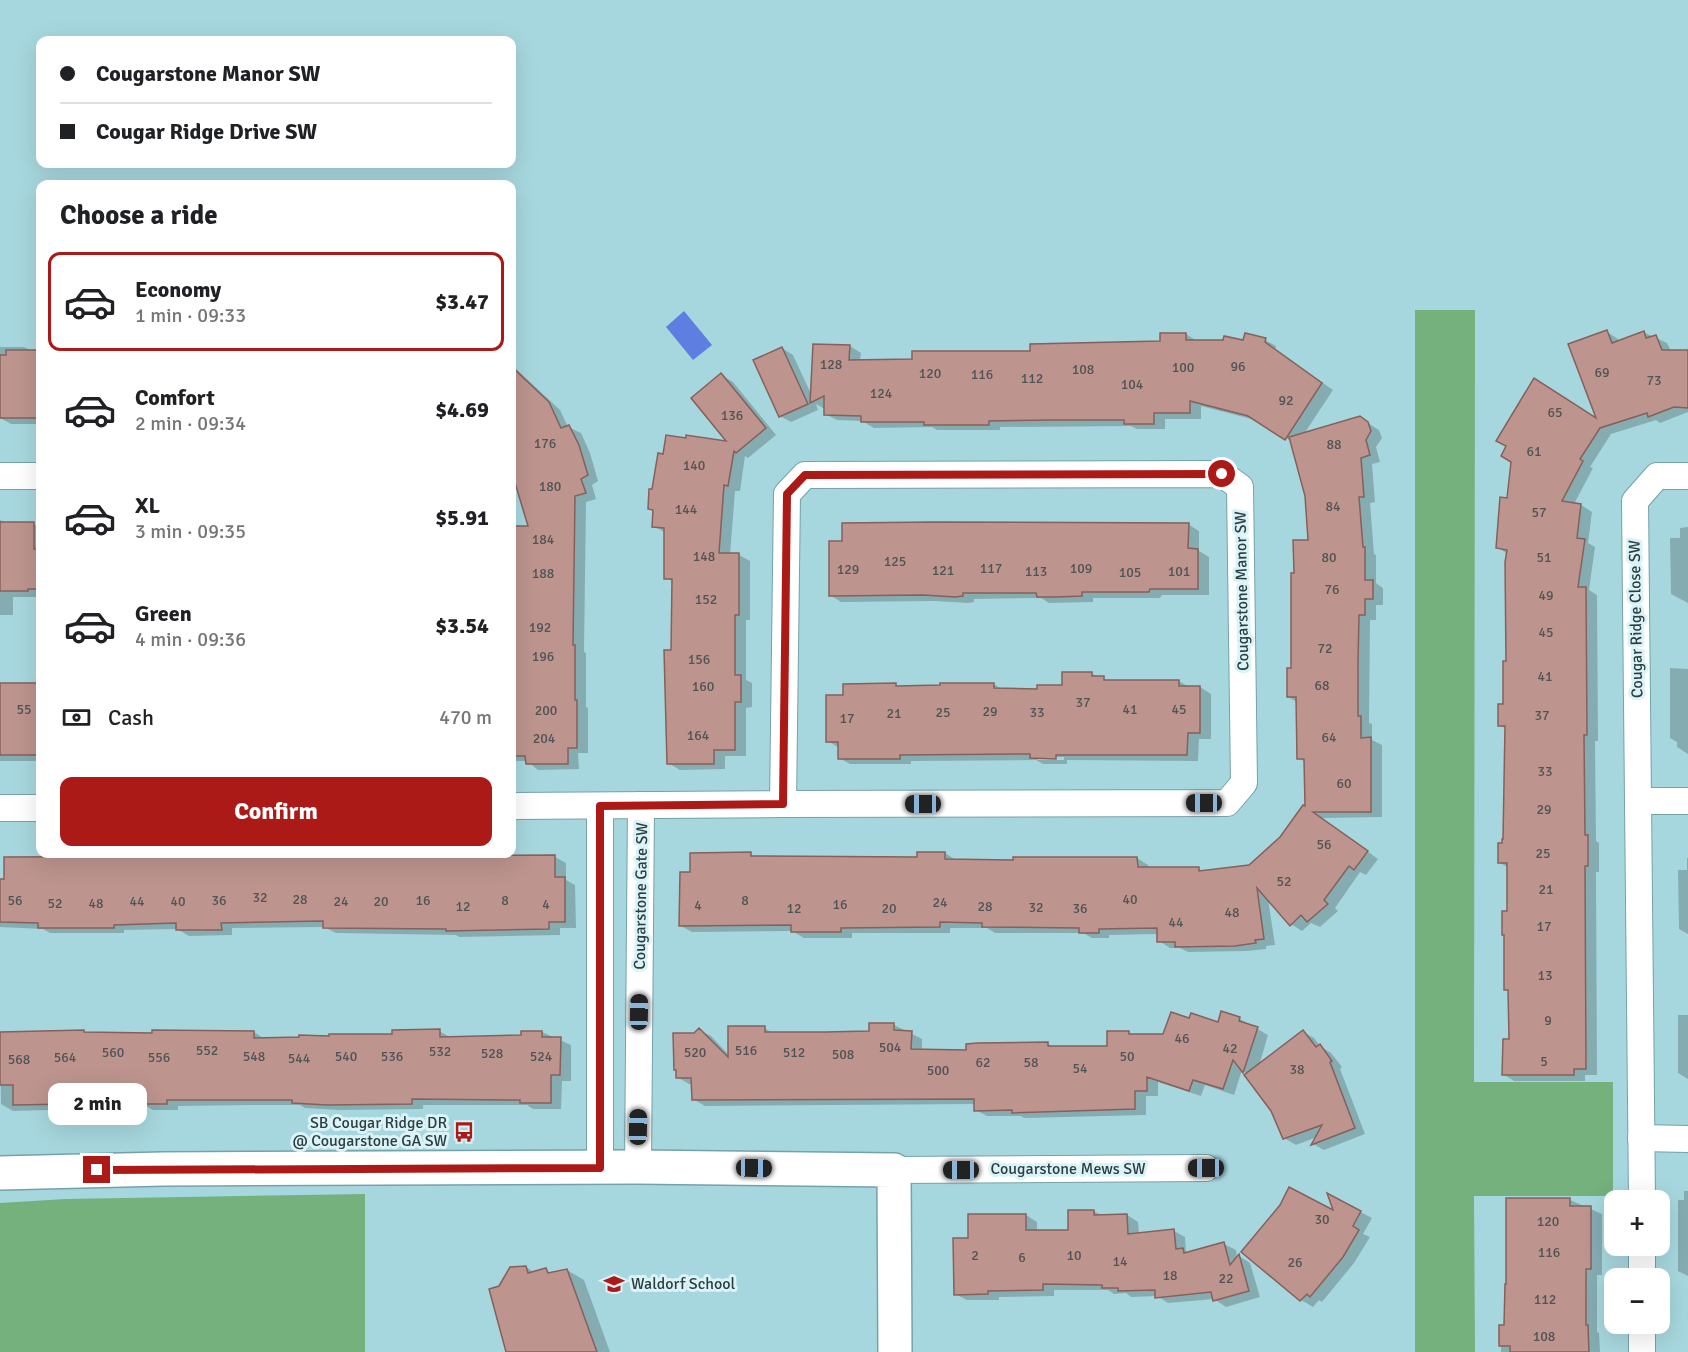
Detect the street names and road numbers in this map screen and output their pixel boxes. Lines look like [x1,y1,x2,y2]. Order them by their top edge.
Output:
street label: Cougarstone Manor SW [1231,511,1253,671]
street label: Cougar Ridge Close SW [1625,539,1647,698]
street label: Cougarstone Gate SW [630,822,652,970]
street label: Cougarstone Mews SW [990,1159,1146,1179]

